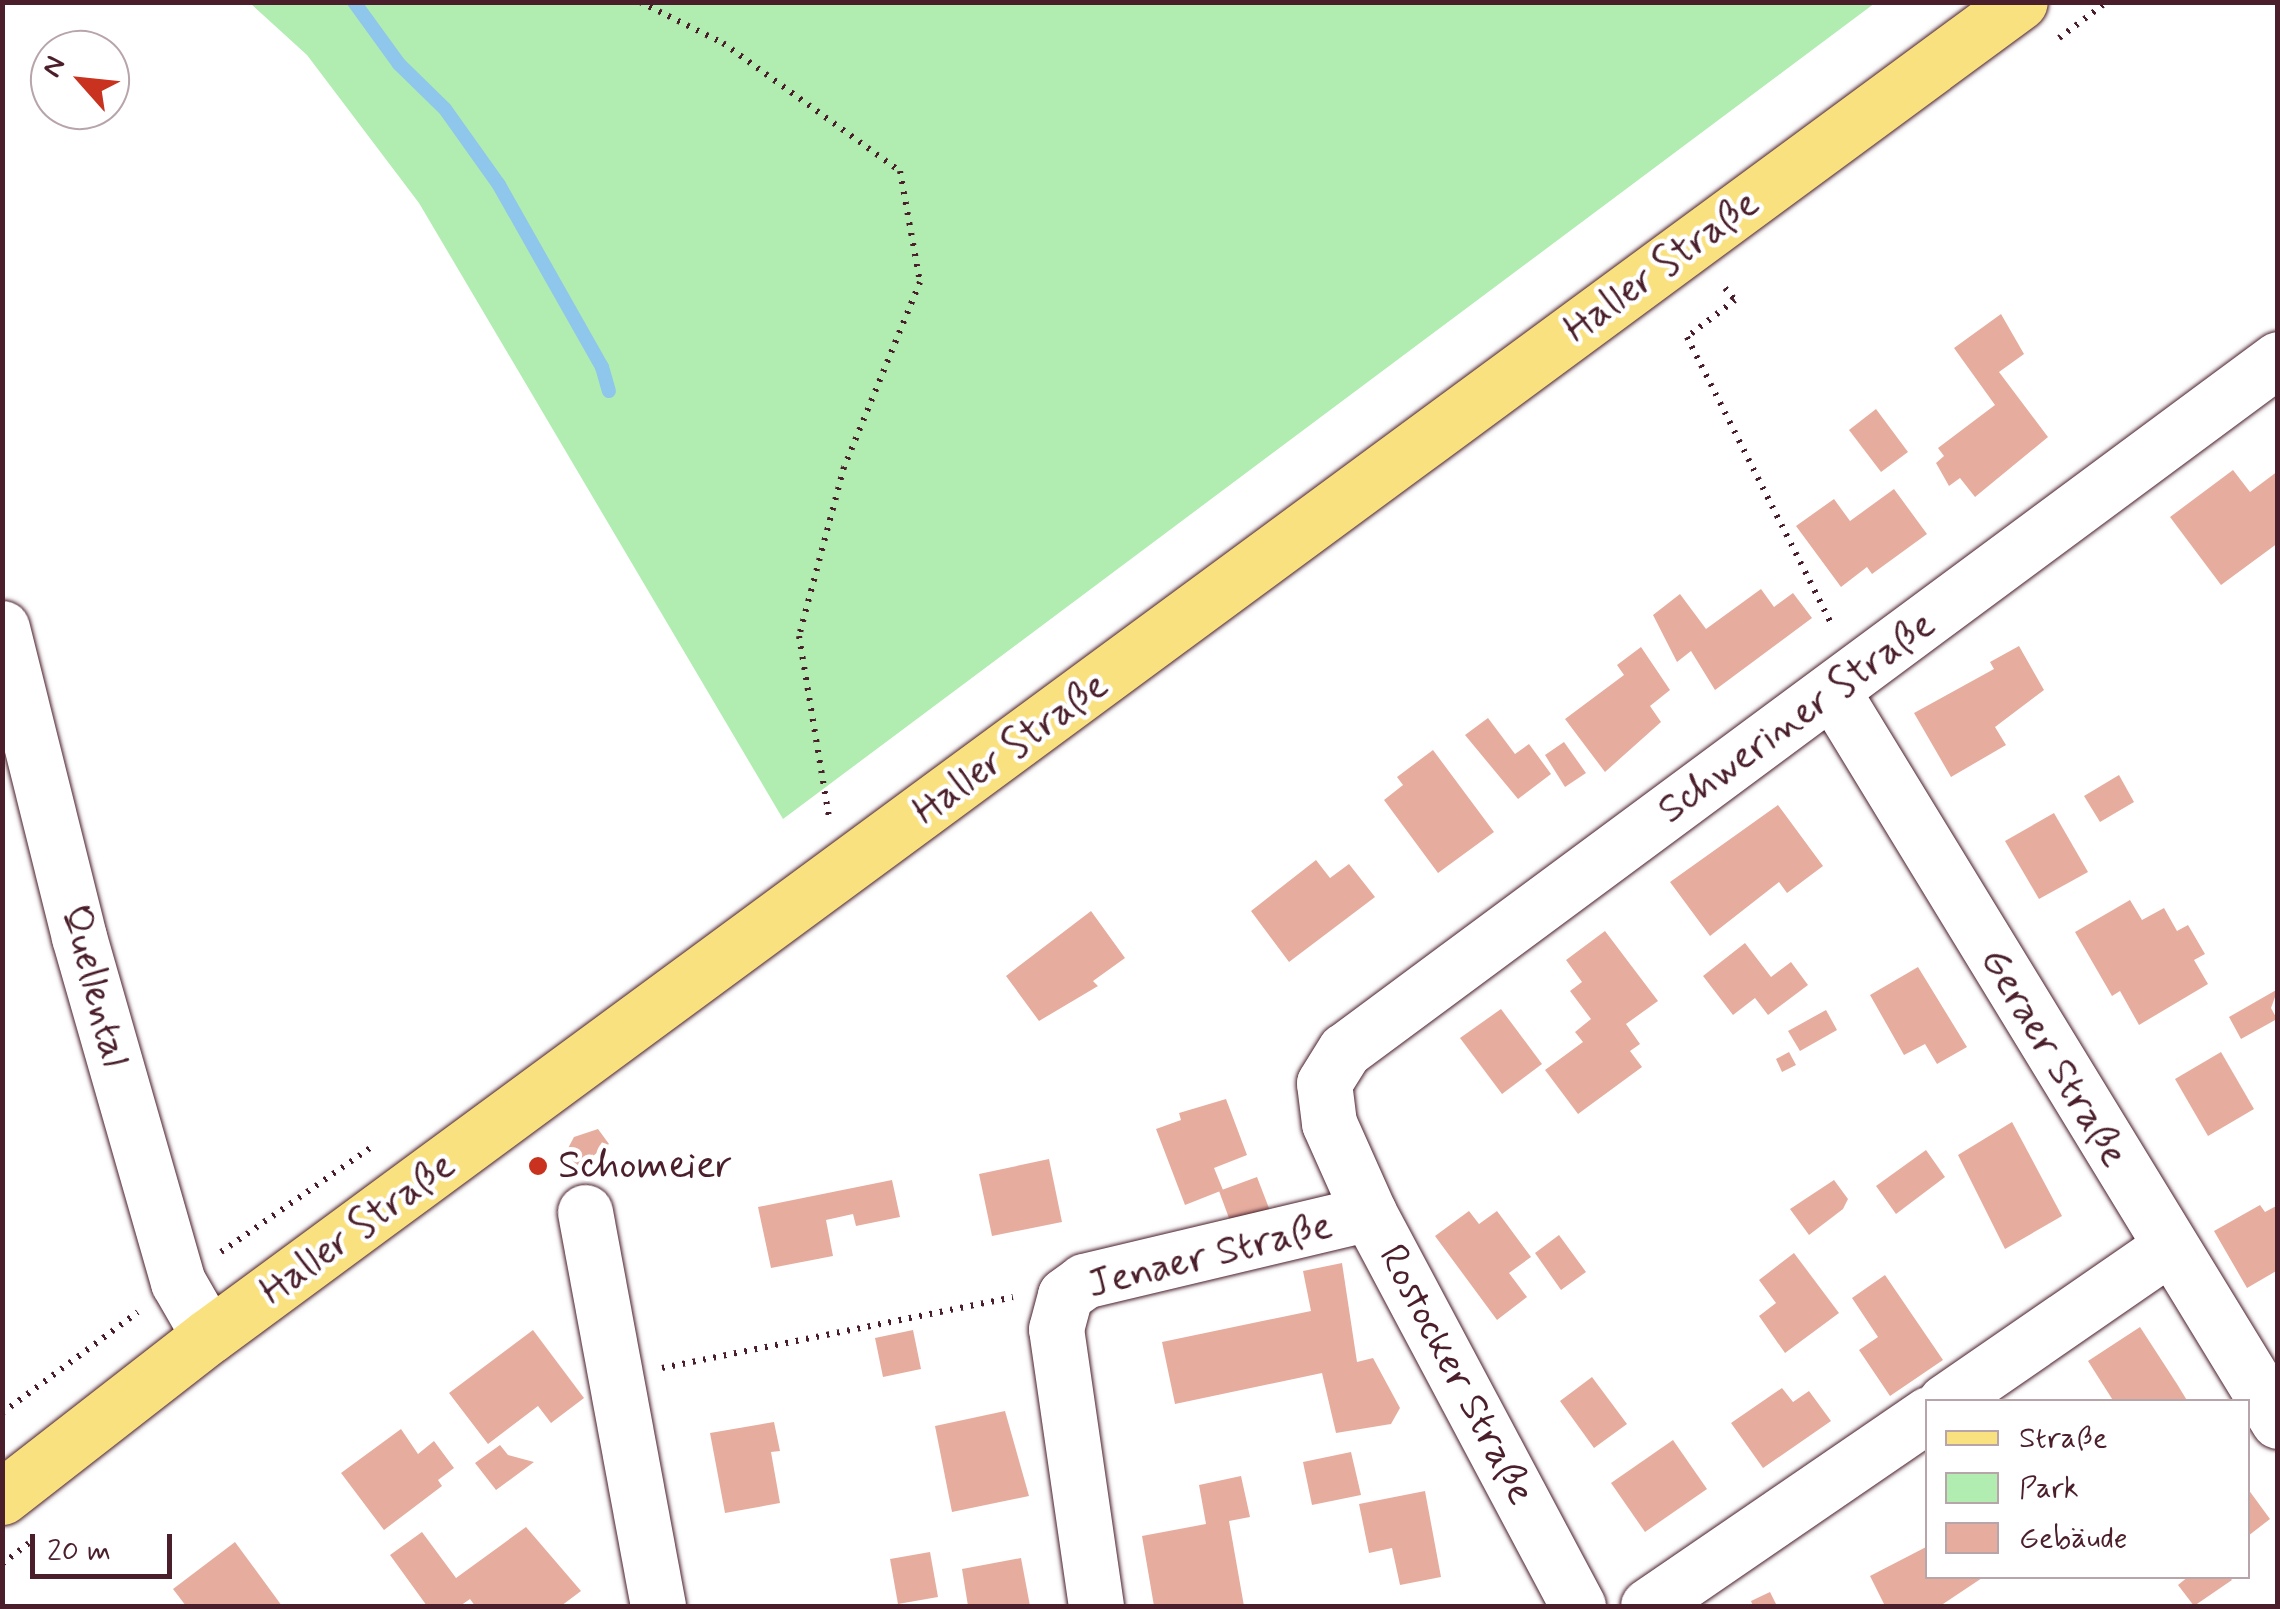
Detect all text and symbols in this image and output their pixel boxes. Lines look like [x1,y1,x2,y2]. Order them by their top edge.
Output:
north arrow [30,30,130,130]
text: N [34,50,75,84]
street label: Haller Straße [1555,180,1769,354]
street label: Schweriner Straße [1649,601,1945,835]
street label: Haller Straße [904,662,1118,836]
street label: Quellental [49,900,139,1072]
street label: Geraer Straße [1969,940,2137,1176]
street label: Haller Straße [251,1142,465,1316]
place label: Schomeier [558,1142,732,1190]
marker: Schomeier [527,1155,549,1177]
street label: Jenaer Straße [1083,1202,1337,1310]
street label: Rostocker Straße [1367,1237,1545,1513]
legend [1925,1399,2250,1579]
text: Straße [2019,1419,2107,1458]
text: Park [2019,1469,2079,1508]
scale bar [35,1514,178,1576]
text: Gebäude [2019,1519,2127,1558]
text: 20 m [47,1532,111,1571]

